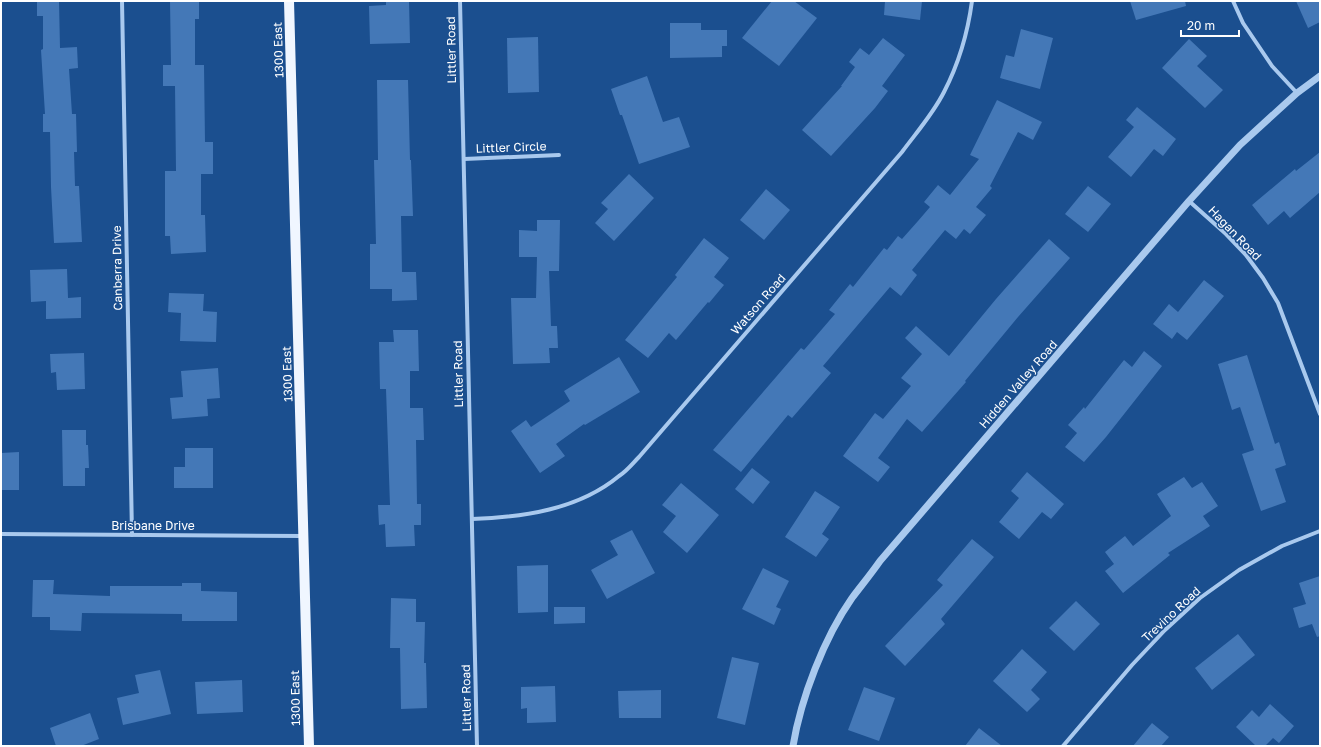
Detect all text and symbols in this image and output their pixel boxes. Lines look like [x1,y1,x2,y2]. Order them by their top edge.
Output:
scale bar [1181,12,1239,38]
street label: Littler Road [443,16,459,84]
text: 20 m [1187,18,1215,33]
street label: 1300 East [270,22,286,78]
street label: Littler Circle [475,138,547,156]
street label: Hagan Road [1205,203,1265,263]
street label: Canberra Drive [109,225,125,311]
street label: Watson Road [727,270,789,338]
street label: Hidden Valley Road [976,337,1060,431]
street label: Littler Road [450,340,466,408]
street label: 1300 East [279,346,295,402]
street label: Brisbane Drive [111,518,195,533]
street label: Trevino Road [1139,583,1203,645]
street label: Littler Road [458,664,474,732]
street label: 1300 East [287,670,303,726]

